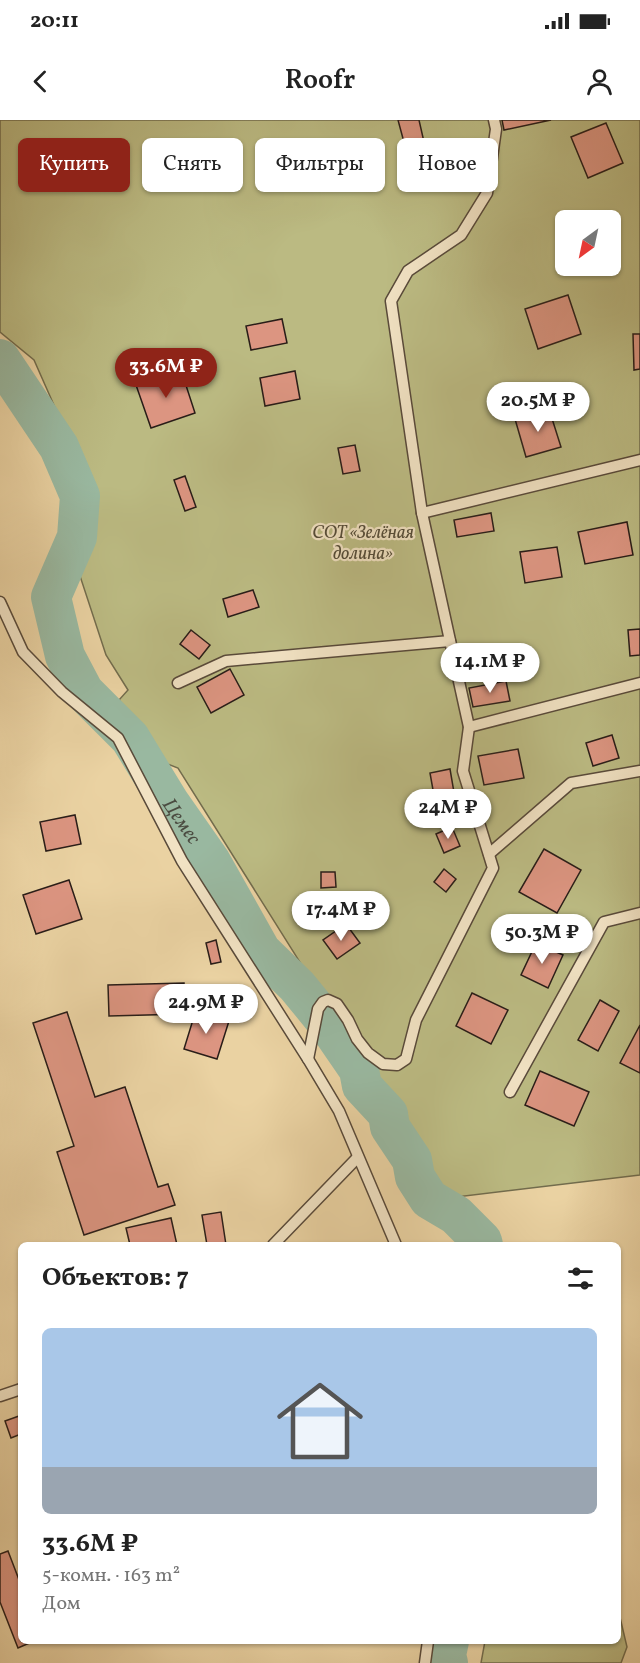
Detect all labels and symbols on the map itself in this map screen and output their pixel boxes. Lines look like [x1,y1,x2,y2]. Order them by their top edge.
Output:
north arrow [555,210,621,276]
pin: 33.6M ₽ [111,348,221,399]
pin: 20.5M ₽ [483,382,593,433]
park label: СОТ «Зелёная долина» [312,521,414,567]
pin: 14.1M ₽ [435,643,545,694]
pin: 24M ₽ [406,789,490,840]
water label: Цемес [155,793,207,851]
pin: 17.4M ₽ [286,891,396,942]
pin: 50.3M ₽ [487,914,597,965]
pin: 24.9M ₽ [151,984,261,1035]

